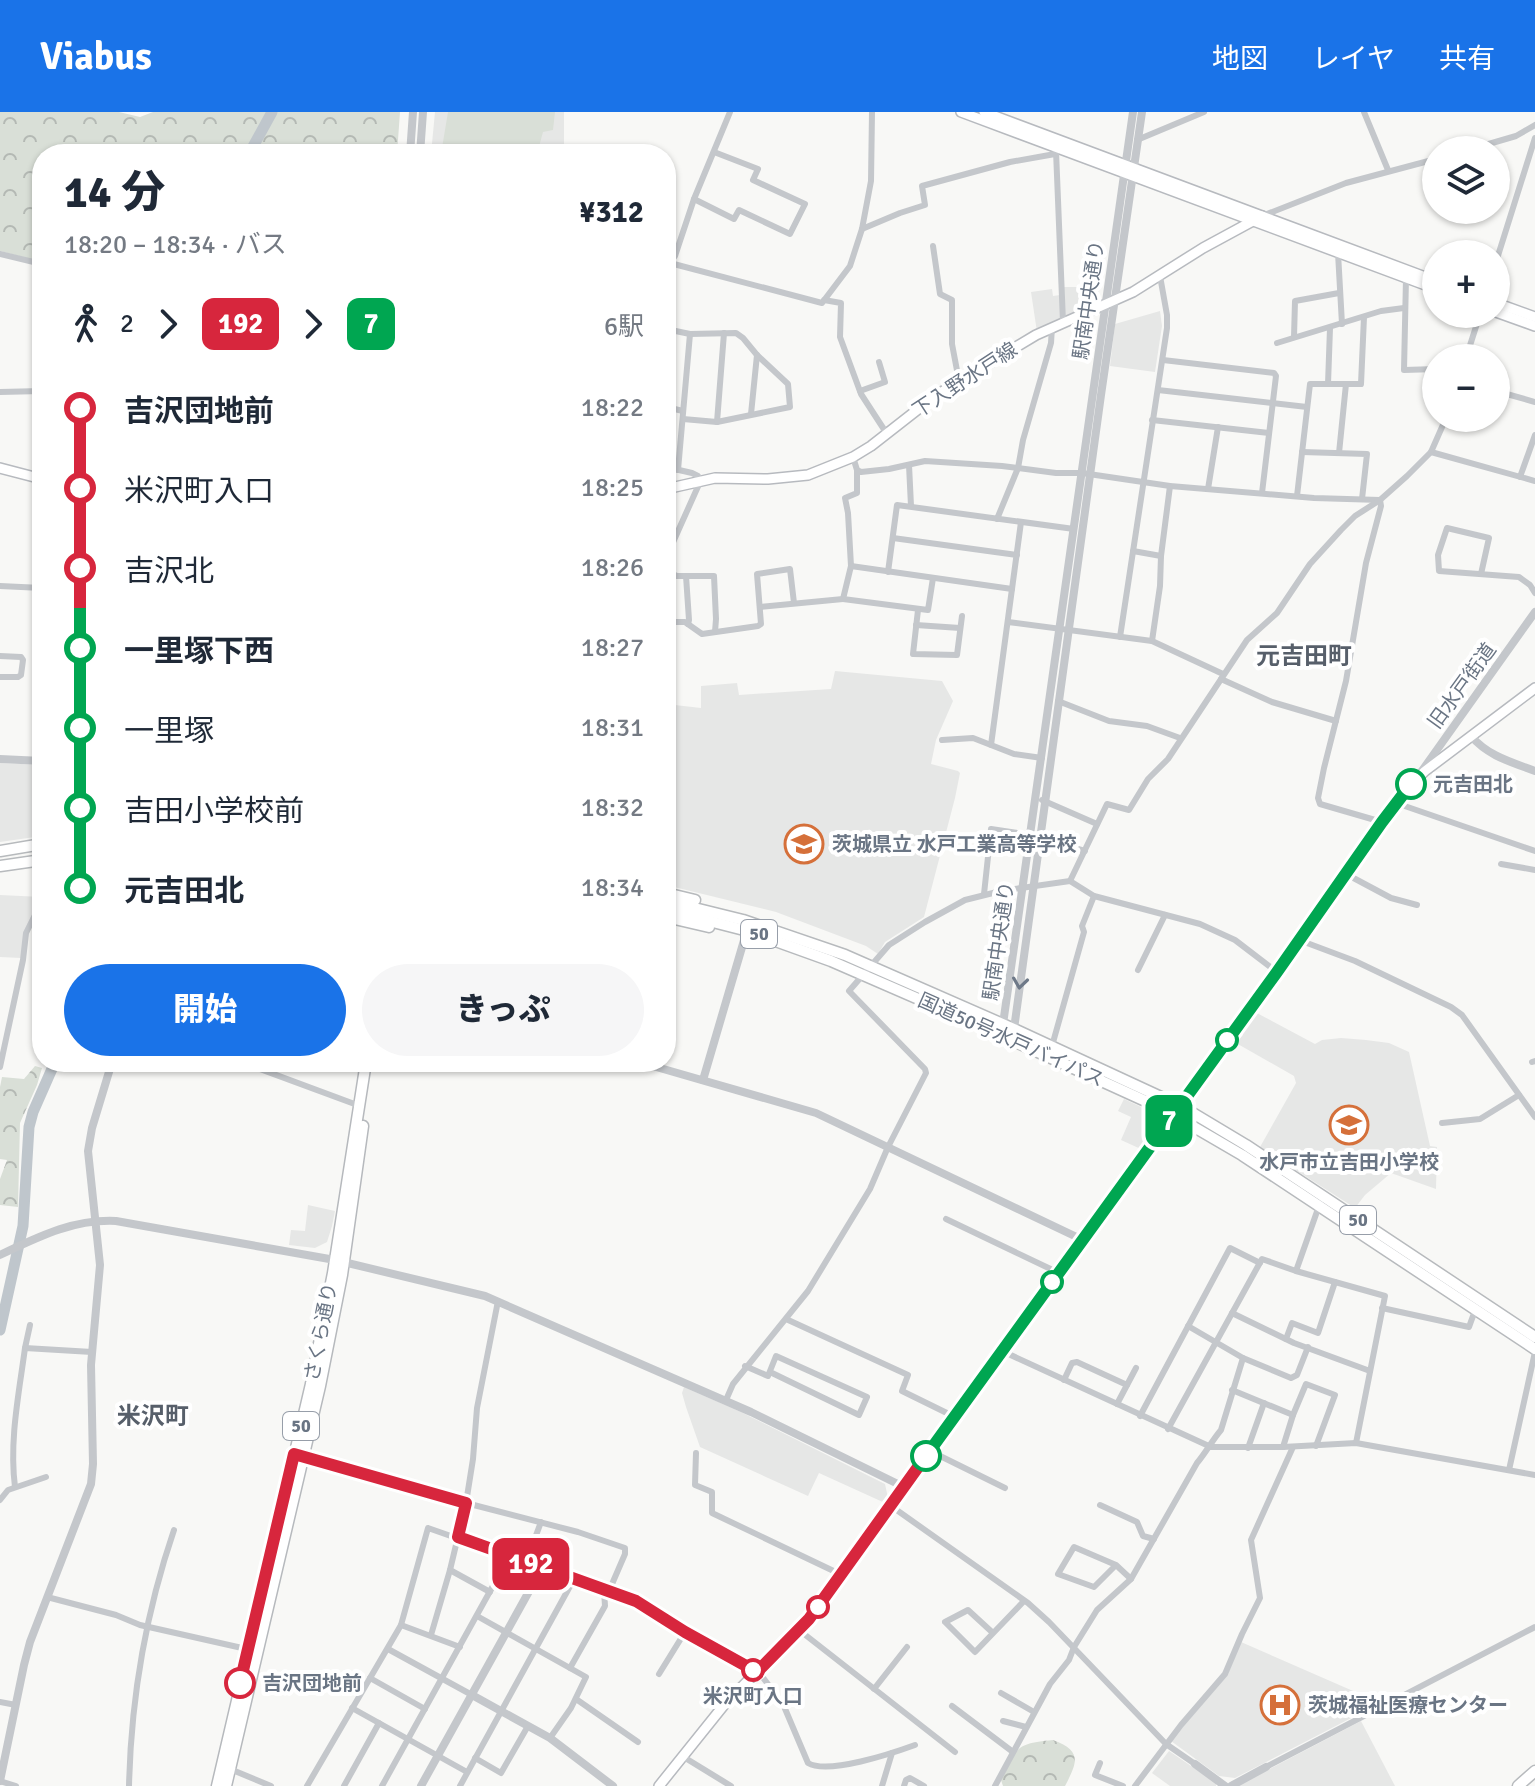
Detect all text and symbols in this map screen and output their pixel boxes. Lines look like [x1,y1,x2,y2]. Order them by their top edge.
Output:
text: Viabus [40,33,152,80]
text: 地図 [1212,42,1268,76]
text: レイヤ [1312,42,1395,76]
text: 共有 [1439,42,1495,76]
map controls [1422,136,1510,432]
button: layers [1422,136,1510,224]
text: 14 分 [64,166,165,220]
text: ¥312 [579,194,644,231]
text: 18:20 – 18:34 · バス [64,229,287,261]
street label: 駅南中央通り [1068,239,1110,361]
button: + [1422,240,1510,328]
icon: walk [64,302,108,346]
icon: forward [146,302,190,346]
icon: forward [291,302,335,346]
text: 192 [218,307,263,341]
text: 7 [363,307,379,341]
text: 2 [120,308,134,340]
text: 6駅 [604,311,644,343]
street label: 下入野水戸線 [908,337,1022,423]
button: − [1422,344,1510,432]
text: 18:22 [581,392,644,424]
text: 吉沢団地前 [124,393,274,430]
text: 18:25 [581,472,644,504]
text: 米沢町入口 [124,473,274,510]
text: 18:26 [581,552,644,584]
text: 吉沢北 [124,553,214,590]
text: 18:27 [581,632,644,664]
text: 一里塚下西 [124,633,274,670]
street label: 旧水戸街道 [1422,638,1502,734]
district label: 元吉田町 [1256,641,1352,671]
text: 18:31 [581,712,644,744]
text: 一里塚 [124,713,214,750]
marker: 元吉田北 [1396,769,1426,799]
place label: 元吉田北 [1433,772,1513,797]
text: 18:32 [581,792,644,824]
text: 吉田小学校前 [124,793,304,830]
school or university icon: 茨城県立 水戸工業高等学校 [783,823,825,865]
place label: 茨城県立 水戸工業高等学校 [832,832,1076,857]
text: 18:34 [581,872,644,904]
text: 元吉田北 [124,873,244,910]
street label: 駅南中央通り [978,880,1020,1002]
road number: 50 [741,920,777,948]
button: 開始 [64,964,346,1056]
button: きっぷ [362,964,644,1056]
one-way arrow [1012,976,1029,990]
street label: 国道50号水戸バイパス [914,988,1108,1092]
unlabelled marker [1216,1029,1238,1051]
line badge: 7 [1143,1095,1195,1147]
text: 7 [1161,1104,1177,1138]
school or university icon: 水戸市立吉田小学校 [1328,1104,1370,1146]
place label: 水戸市立吉田小学校 [1259,1150,1439,1175]
road number: 50 [1340,1206,1376,1234]
unlabelled marker [1041,1271,1063,1293]
street label: さくら通り [299,1281,343,1383]
district label: 米沢町 [117,1401,189,1431]
road number: 50 [283,1412,319,1440]
unlabelled marker [911,1441,941,1471]
line badge: 192 [485,1538,577,1590]
text: 192 [508,1547,554,1581]
unlabelled marker [807,1596,829,1618]
marker: 米沢町入口 [742,1659,764,1681]
marker: 吉沢団地前 [225,1668,255,1698]
place label: 吉沢団地前 [262,1671,362,1696]
place label: 米沢町入口 [703,1684,803,1709]
hospital icon: 茨城福祉医療センター [1259,1684,1301,1726]
place label: 茨城福祉医療センター [1308,1693,1508,1718]

